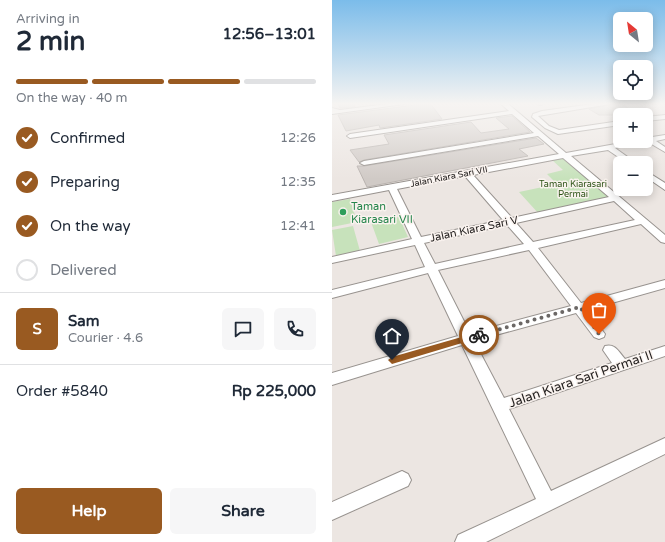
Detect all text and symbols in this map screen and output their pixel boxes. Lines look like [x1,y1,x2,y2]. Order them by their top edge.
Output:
text: Arriving in [16,11,80,27]
north arrow [613,12,653,52]
map controls [613,12,653,196]
text: 12:56–13:01 [223,25,316,43]
text: 2 min [16,26,85,57]
button: locate [613,60,653,100]
text: On the way · 40 m [16,90,128,106]
button: + [613,108,653,148]
icon: check [16,127,38,149]
text: Confirmed [50,129,125,147]
text: 12:26 [280,130,316,146]
button: − [613,156,653,196]
street label: Jalan Kiara Sari VII [409,164,489,190]
icon: check [16,171,38,193]
text: Preparing [50,173,120,191]
text: 12:35 [280,174,316,190]
park label: Taman Kiarasari Permai [539,179,607,200]
place label: Taman Kiarasari VII [351,200,413,226]
marker: Taman Kiarasari VII [338,207,348,217]
street label: Jalan Kiara Sari V [429,213,520,245]
icon: check [16,215,38,237]
text: On the way [50,217,130,235]
text: 12:41 [280,218,316,234]
text: Delivered [50,261,117,279]
pin [582,293,616,334]
icon: bag [588,299,610,321]
button: chat [222,308,264,350]
button: phone [274,308,316,350]
text: Sam [68,312,99,330]
courier [459,315,499,355]
pin [375,319,409,360]
text: S [32,320,42,338]
icon: bike [468,324,490,346]
icon: home [381,325,403,347]
text: Courier · 4.6 [68,330,143,346]
street label: Jalan Kiara Sari Permai II [507,347,655,411]
text: Order #5840 [16,382,108,400]
text: Rp 225,000 [232,382,316,400]
button: Help [16,488,162,534]
button: Share [170,488,316,534]

